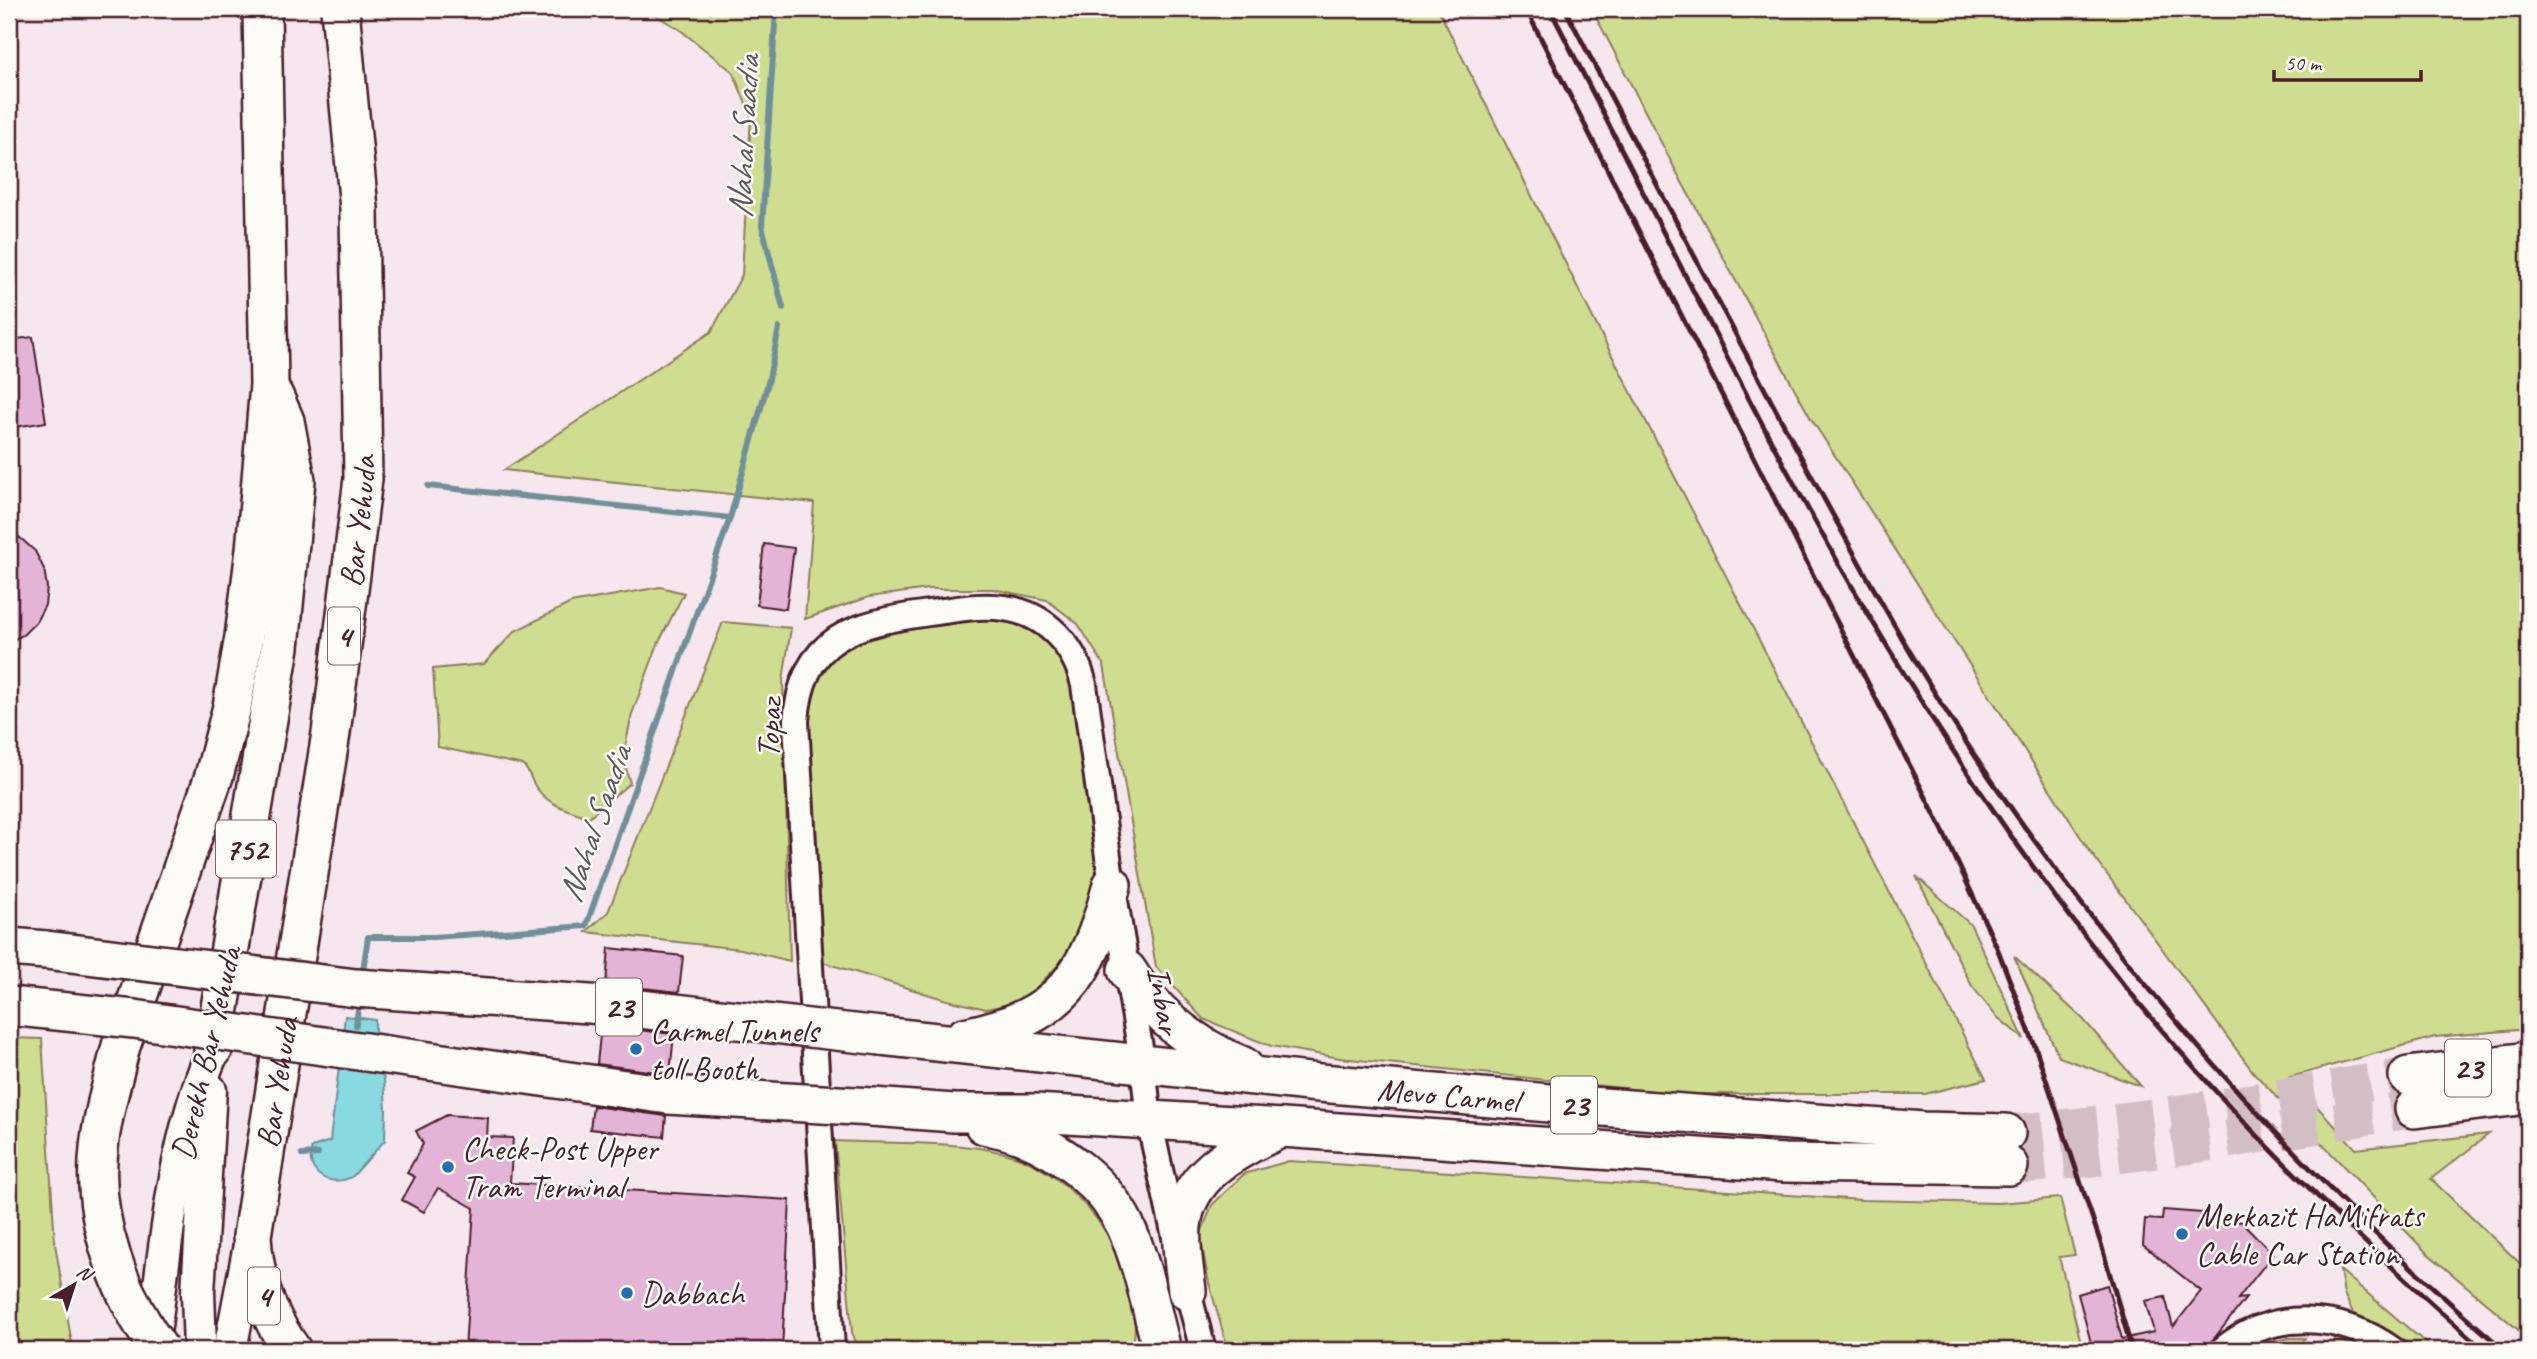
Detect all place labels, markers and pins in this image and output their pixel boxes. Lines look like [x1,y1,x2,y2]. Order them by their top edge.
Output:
place label: Carmel Tunnels toll Booth [650,1010,821,1090]
marker: Carmel Tunnels toll Booth [628,1041,644,1057]
place label: Check-Post Upper Tram Terminal [462,1128,660,1208]
marker: Check-Post Upper Tram Terminal [440,1159,456,1175]
place label: Merkazit HaMifrats Cable Car Station [2196,1195,2426,1275]
marker: Merkazit HaMifrats Cable Car Station [2174,1226,2190,1242]
place label: Dabbach [641,1273,746,1315]
marker: Dabbach [619,1285,635,1301]

